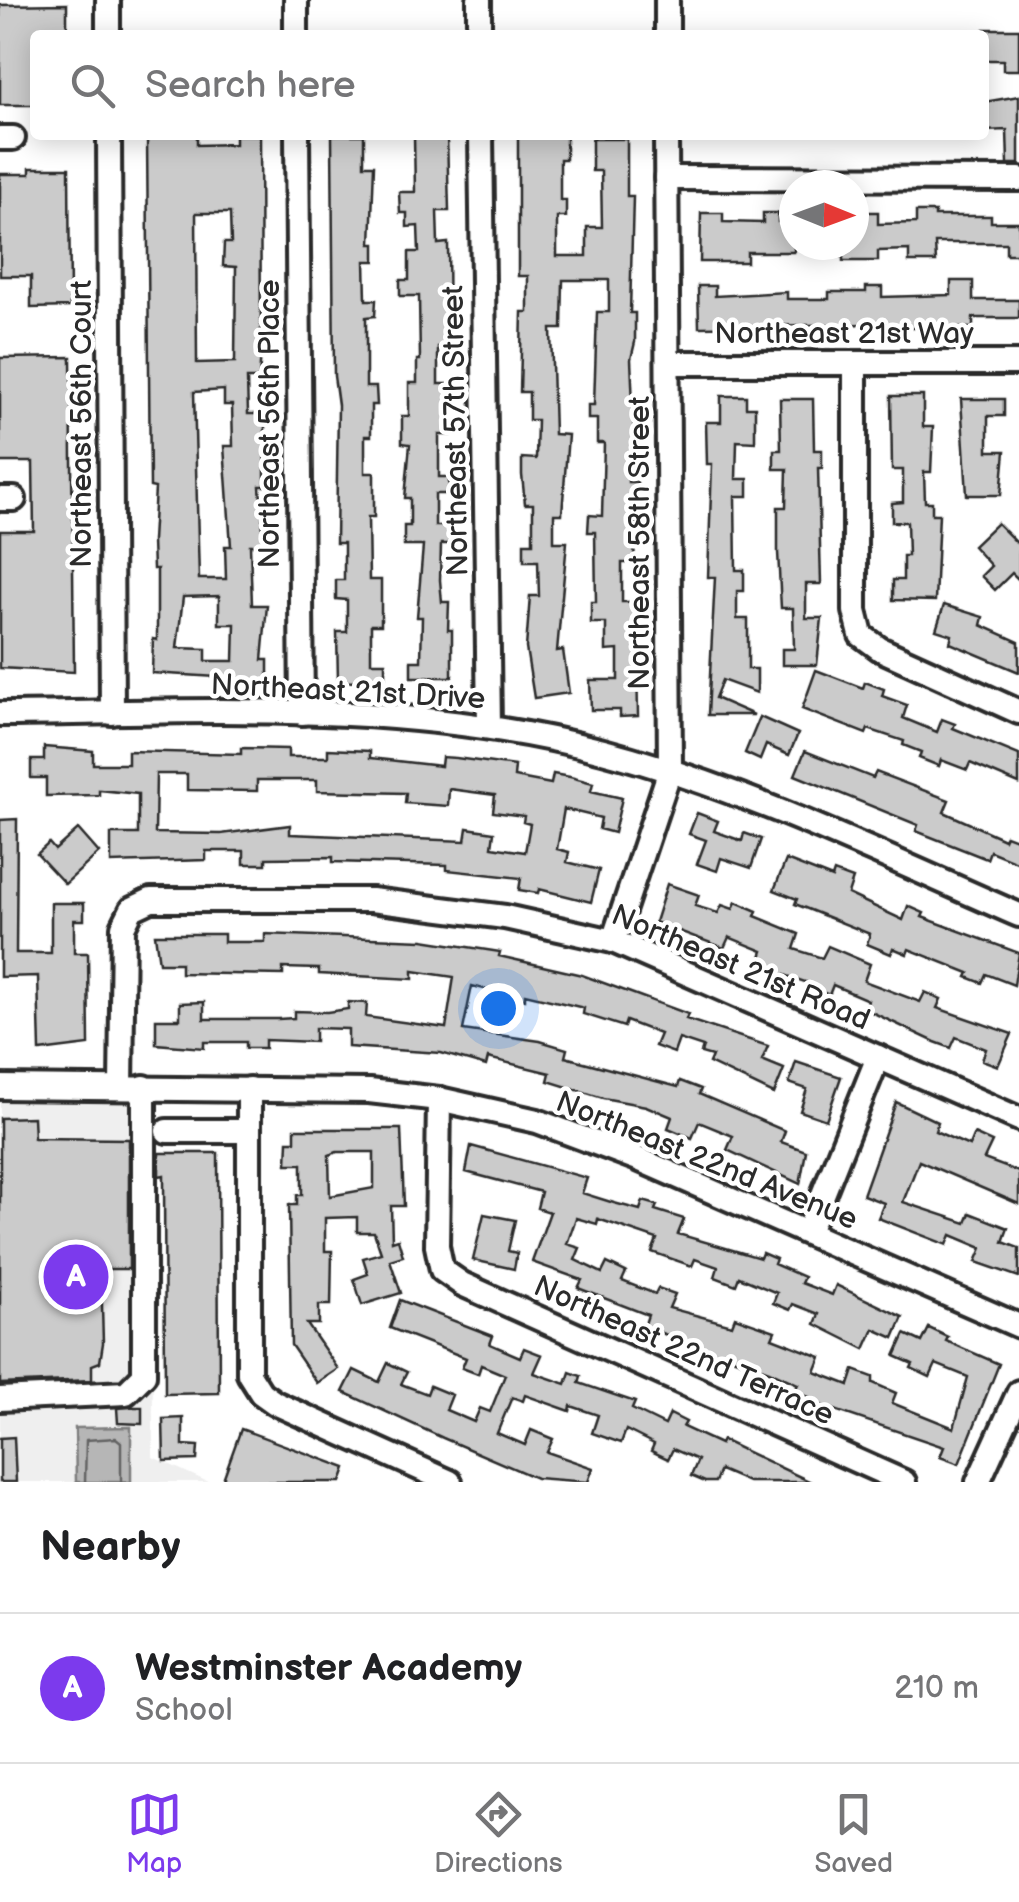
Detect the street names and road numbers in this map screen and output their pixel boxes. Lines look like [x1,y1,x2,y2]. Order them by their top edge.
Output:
street label: Northeast 56th Court [64,280,100,568]
street label: Northeast 56th Place [252,280,288,569]
street label: Northeast 57th Street [435,285,477,577]
street label: Northeast 21st Way [714,316,974,352]
street label: Northeast 58th Street [622,396,658,690]
street label: Northeast 21st Drive [210,667,486,717]
street label: Northeast 21st Road [606,897,875,1039]
street label: Northeast 22nd Avenue [551,1084,863,1238]
street label: Northeast 22nd Terrace [528,1268,839,1433]

